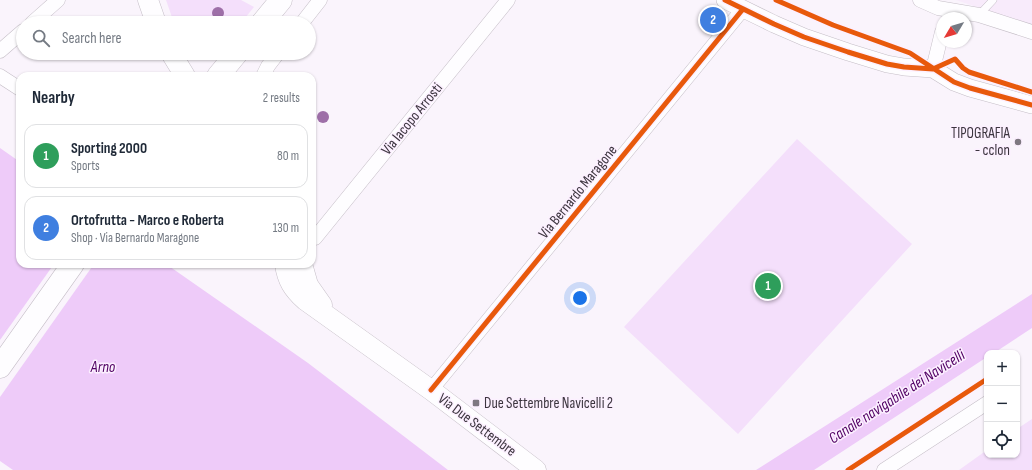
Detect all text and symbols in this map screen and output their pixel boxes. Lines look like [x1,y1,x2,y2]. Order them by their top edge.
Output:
pin: 2 [700,5,726,35]
north arrow [936,12,972,48]
search box [16,16,316,60]
icon: search [30,27,52,49]
text: Search here [62,29,122,48]
street label: Via Iacopo Arrosti [377,79,447,159]
text: Nearby [32,88,75,108]
text: 2 results [263,90,300,106]
place label: TIPOGRAFIA - cclon [951,124,1011,160]
marker: TIPOGRAFIA - cclon [1013,137,1023,147]
text: Sporting 2000 [71,139,147,158]
street label: Via Bernardo Maragone [534,141,622,243]
text: 1 [43,148,49,164]
text: 80 m [277,148,299,164]
text: Sports [71,158,100,174]
text: Ortofrutta - Marco e Roberta [71,211,224,230]
text: 2 [43,220,49,236]
text: 130 m [273,220,299,236]
text: Shop · Via Bernardo Maragone [71,230,199,246]
pin: 1 [755,271,781,301]
your location [570,288,590,308]
water label: Canale navigabile dei Navicelli [825,345,969,448]
map controls [984,350,1020,458]
button: + [984,350,1020,386]
water label: Arno [90,358,116,377]
button: − [984,386,1020,422]
street label: Via Due Settembre [434,389,520,461]
place label: Due Settembre Navicelli 2 [484,394,613,413]
marker: Due Settembre Navicelli 2 [471,398,481,408]
button: locate [984,422,1020,458]

